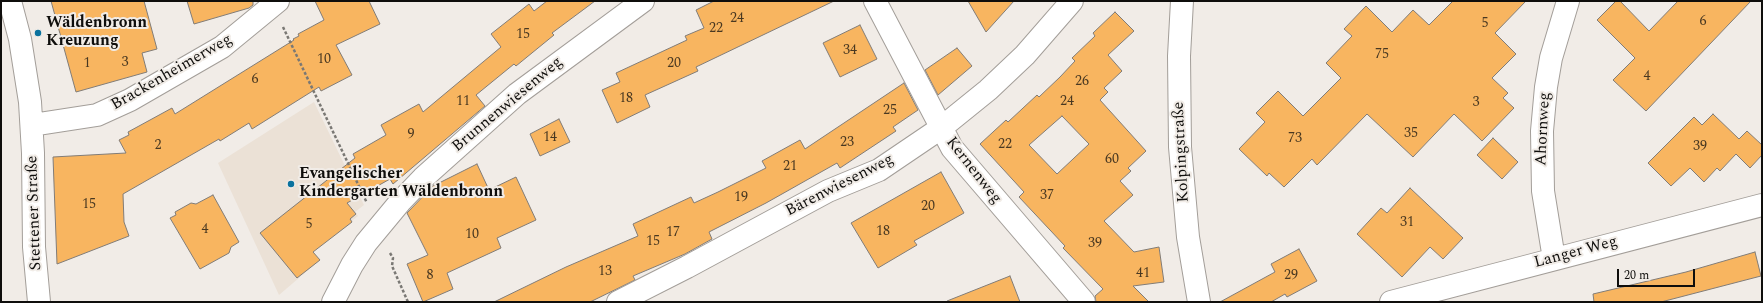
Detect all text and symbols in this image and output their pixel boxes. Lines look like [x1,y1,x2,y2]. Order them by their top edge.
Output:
house number: 24 [730,11,744,27]
place label: Wäldenbronn Kreuzung [46,14,147,52]
house number: 6 [1700,14,1706,30]
house number: 5 [1482,16,1488,32]
house number: 22 [709,21,723,37]
house number: 15 [516,27,530,43]
marker: Wäldenbronn Kreuzung [33,28,43,38]
street label: Brackenheimerweg [108,31,236,115]
house number: 34 [843,43,857,59]
house number: 75 [1375,47,1389,63]
house number: 10 [317,52,331,68]
street label: Brunnenwiesenweg [449,53,567,157]
house number: 3 [122,55,128,71]
house number: 1 [84,56,90,72]
house number: 20 [667,56,681,72]
house number: 4 [1644,69,1650,85]
house number: 6 [252,72,258,88]
house number: 26 [1075,74,1089,90]
house number: 18 [619,91,633,107]
street label: Ahornweg [1532,92,1556,166]
house number: 11 [456,94,470,110]
house number: 24 [1060,94,1074,110]
house number: 3 [1473,95,1479,111]
street label: Kolpingstraße [1170,101,1194,203]
house number: 25 [883,103,897,119]
house number: 35 [1404,126,1418,142]
house number: 9 [408,127,414,143]
house number: 14 [543,130,557,146]
house number: 73 [1288,131,1302,147]
street label: Kernenweg [941,134,1005,208]
house number: 23 [840,135,854,151]
house number: 22 [998,137,1012,153]
house number: 2 [155,138,161,154]
house number: 39 [1693,139,1707,155]
street label: Bärenwiesenweg [783,150,897,222]
house number: 60 [1105,152,1119,168]
street label: Stettener Straße [23,155,47,271]
house number: 21 [783,159,797,175]
place label: Evangelischer Kindergarten Wäldenbronn [299,165,503,203]
marker: Evangelischer Kindergarten Wäldenbronn [286,179,296,189]
house number: 37 [1040,188,1054,204]
house number: 19 [734,190,748,206]
house number: 15 [82,197,96,213]
house number: 20 [921,199,935,215]
house number: 31 [1400,215,1414,231]
house number: 5 [306,217,312,233]
house number: 4 [202,222,208,238]
house number: 18 [876,224,890,240]
house number: 17 [666,225,680,241]
house number: 10 [465,227,479,243]
street label: Langer Weg [1532,233,1620,273]
house number: 15 [646,234,660,250]
house number: 39 [1088,236,1102,252]
scale bar [1619,261,1697,287]
house number: 13 [598,264,612,280]
house number: 41 [1136,266,1150,282]
text: 20 m [1624,266,1649,285]
house number: 8 [427,268,433,284]
house number: 29 [1284,268,1298,284]

